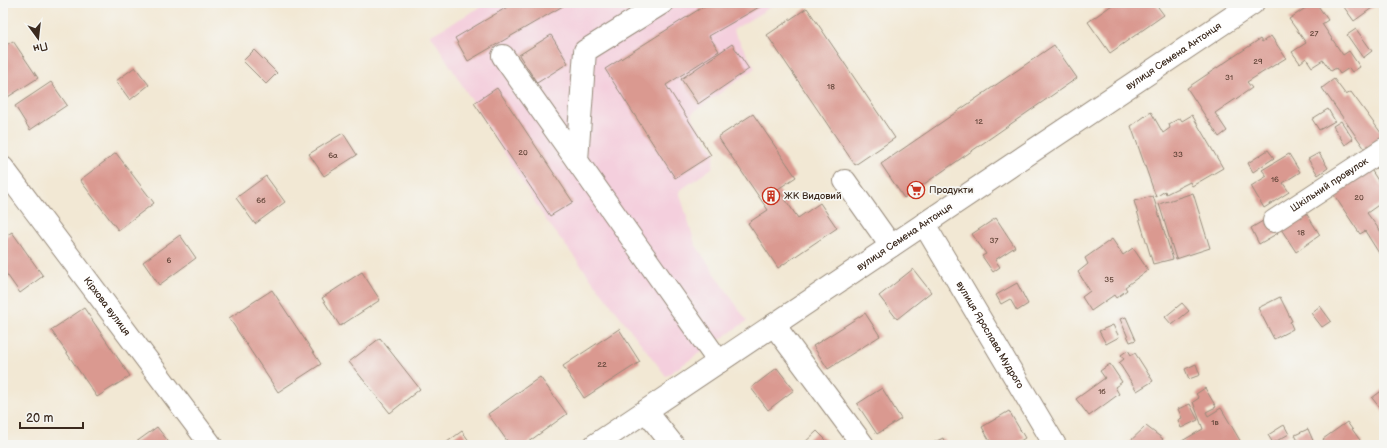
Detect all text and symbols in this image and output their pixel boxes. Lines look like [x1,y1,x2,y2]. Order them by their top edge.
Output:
north arrow [18,18,58,58]
street label: вулиця Семена Антонця [1123,20,1224,93]
house number: 27 [1310,29,1318,38]
text: Пн [32,39,49,55]
house number: 29 [1253,57,1263,66]
house number: 31 [1225,73,1233,82]
house number: 18 [827,82,835,91]
house number: 12 [975,117,983,126]
house number: 20 [518,148,528,157]
house number: 33 [1173,150,1183,159]
house number: 6а [328,151,338,160]
street label: Шкільний провулок [1288,155,1371,215]
house number: 16 [1271,175,1279,184]
supermarket icon: Продукти [906,180,926,200]
place label: Продукти [929,184,973,196]
building icon: ЖК Видовий [761,186,781,206]
place label: ЖК Видовий [784,190,842,202]
house number: 20 [1354,193,1364,202]
house number: 6б [256,196,266,205]
street label: вулиця Семена Антонця [855,200,955,273]
house number: 18 [1297,228,1305,237]
house number: 37 [990,236,998,245]
house number: 6 [167,256,172,265]
street label: Кірхова вулиця [81,275,133,339]
house number: 35 [1104,275,1114,284]
street label: вулиця Ярослава Мудрого [953,279,1026,391]
house number: 22 [597,360,607,369]
house number: 1б [1098,387,1106,396]
scale bar [20,404,83,430]
text: 20 m [26,411,53,426]
house number: 1в [1211,418,1219,427]

